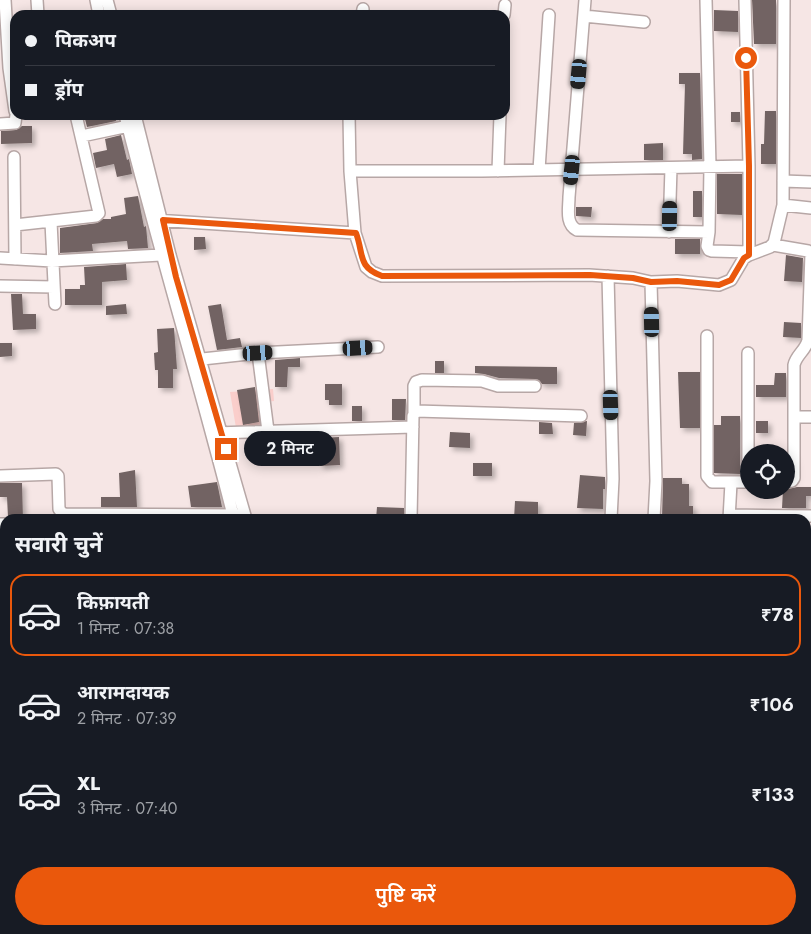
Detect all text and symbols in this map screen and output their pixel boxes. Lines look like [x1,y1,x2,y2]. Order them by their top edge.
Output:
text: पिकअप [55,27,116,54]
route start [735,47,757,69]
car [570,58,587,90]
text: ड्रॉप [55,76,83,103]
car [562,154,581,186]
car [662,201,677,231]
car [644,307,659,337]
car [342,340,373,356]
car [242,345,273,361]
car [602,390,619,420]
callout: 2 मिनट [244,432,336,466]
text: 2 मिनट [266,437,314,460]
route end [215,438,237,460]
map controls [740,444,795,499]
button: locate [740,444,795,499]
text: सवारी चुनें [15,528,103,560]
text: किफ़ायती [77,589,149,616]
icon: car [17,593,62,638]
text: ₹78 [761,601,794,628]
text: 1 मिनट · 07:38 [77,617,174,640]
text: आरामदायक [77,679,169,706]
icon: car [17,683,62,728]
text: ₹106 [750,691,794,718]
text: 2 मिनट · 07:39 [77,707,177,730]
text: XL [77,770,100,797]
icon: car [17,773,62,818]
text: ₹133 [751,781,794,808]
text: 3 मिनट · 07:40 [77,797,177,820]
button: पुष्टि करें [15,867,796,925]

